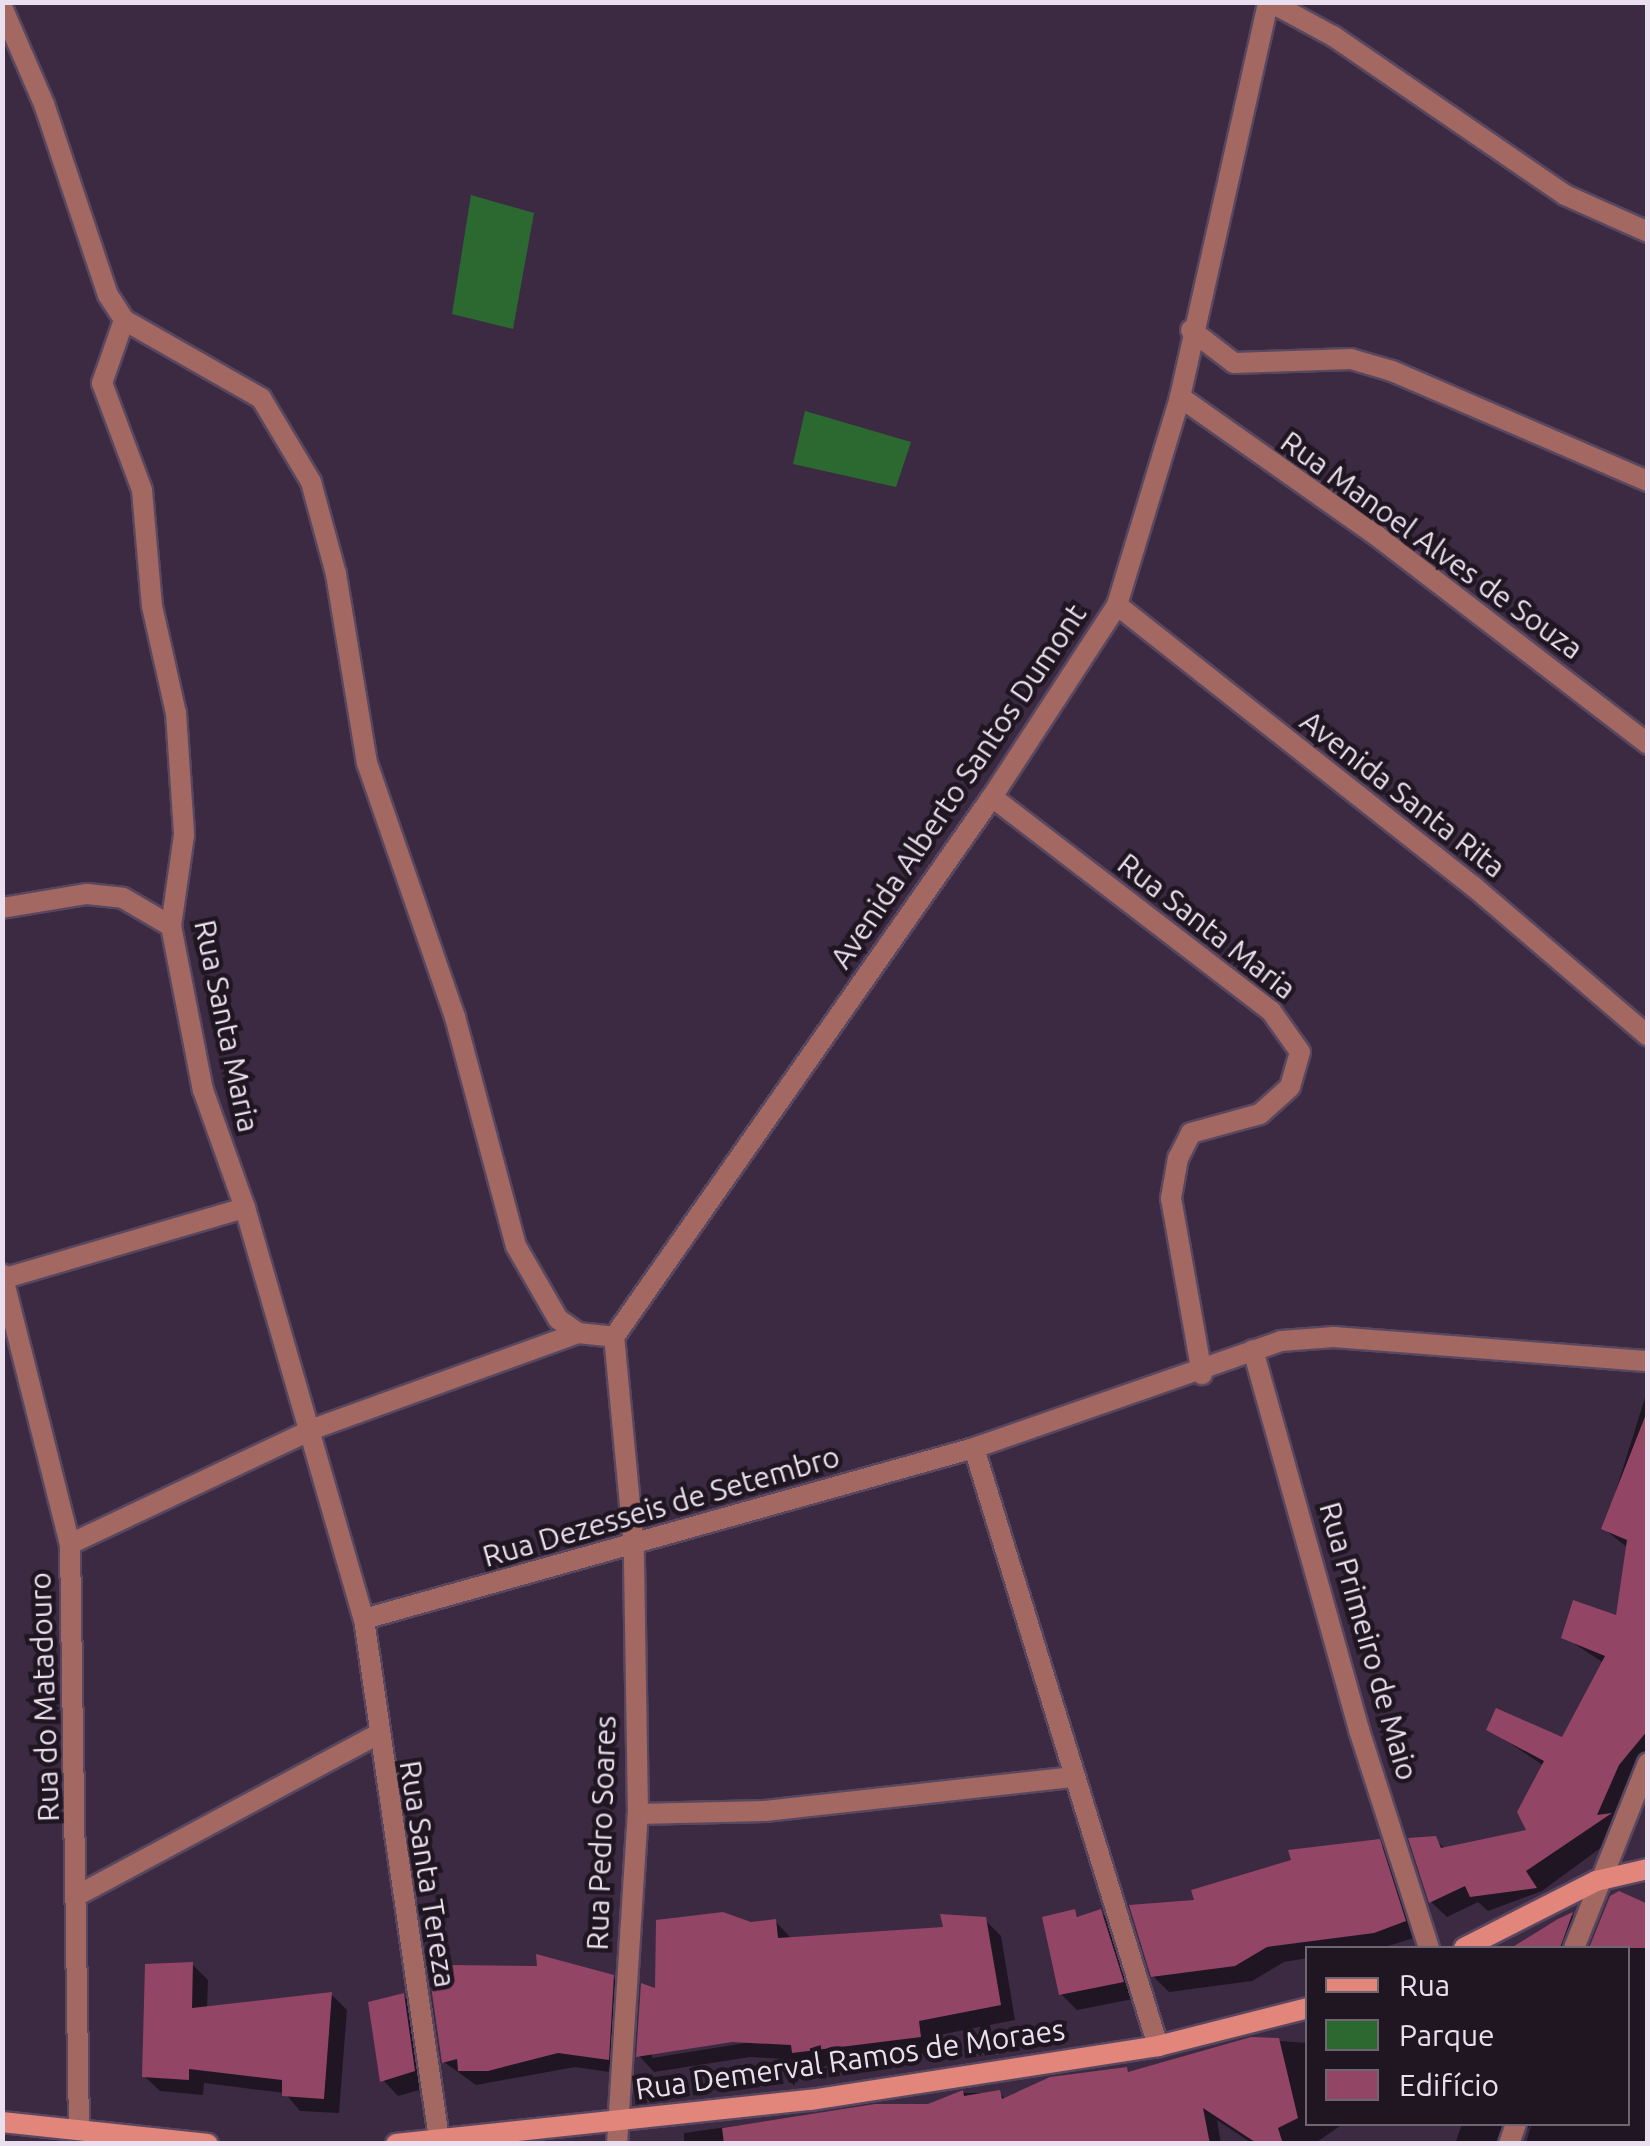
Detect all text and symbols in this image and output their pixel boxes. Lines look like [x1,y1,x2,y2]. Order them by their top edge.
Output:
street label: Rua Manoel Alves de Souza [1274,423,1590,667]
street label: Avenida Alberto Santos Dumont [822,597,1094,975]
street label: Avenida Santa Rita [1293,703,1513,885]
street label: Rua Santa Maria [1111,845,1303,1007]
street label: Rua Santa Maria [187,917,267,1135]
street label: Rua Dezesseis de Setembro [478,1438,844,1574]
street label: Rua Primeiro de Maio [1312,1498,1426,1784]
street label: Rua do Matadouro [22,1572,66,1822]
street label: Rua Pedro Soares [579,1715,623,1951]
street label: Rua Santa Tereza [392,1758,464,1990]
legend [1305,1946,1630,2126]
text: Rua [1399,1968,1450,2002]
street label: Rua Demerval Ramos de Moraes [633,2011,1067,2107]
text: Parque [1399,2018,1495,2052]
text: Edifício [1399,2068,1499,2102]

